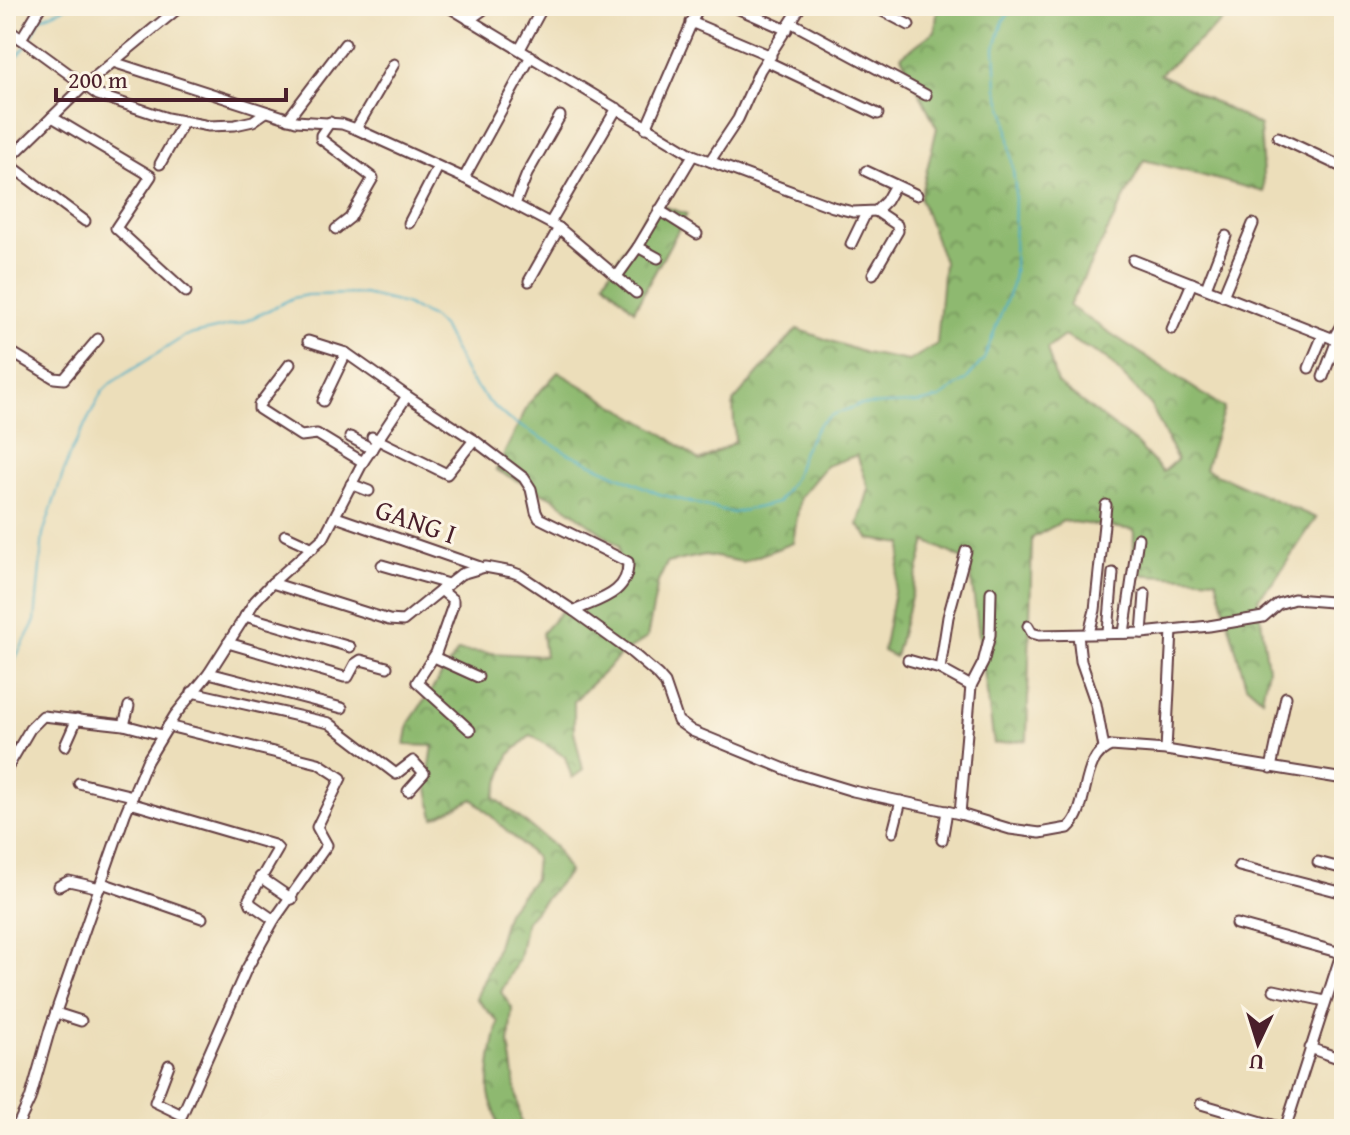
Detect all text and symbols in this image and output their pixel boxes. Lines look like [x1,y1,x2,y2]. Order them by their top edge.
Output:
scale bar [56,52,286,102]
text: 200 m [68,62,128,97]
street label: GANG I [370,488,462,553]
north arrow [1218,1003,1298,1083]
text: U [1248,1046,1265,1079]

